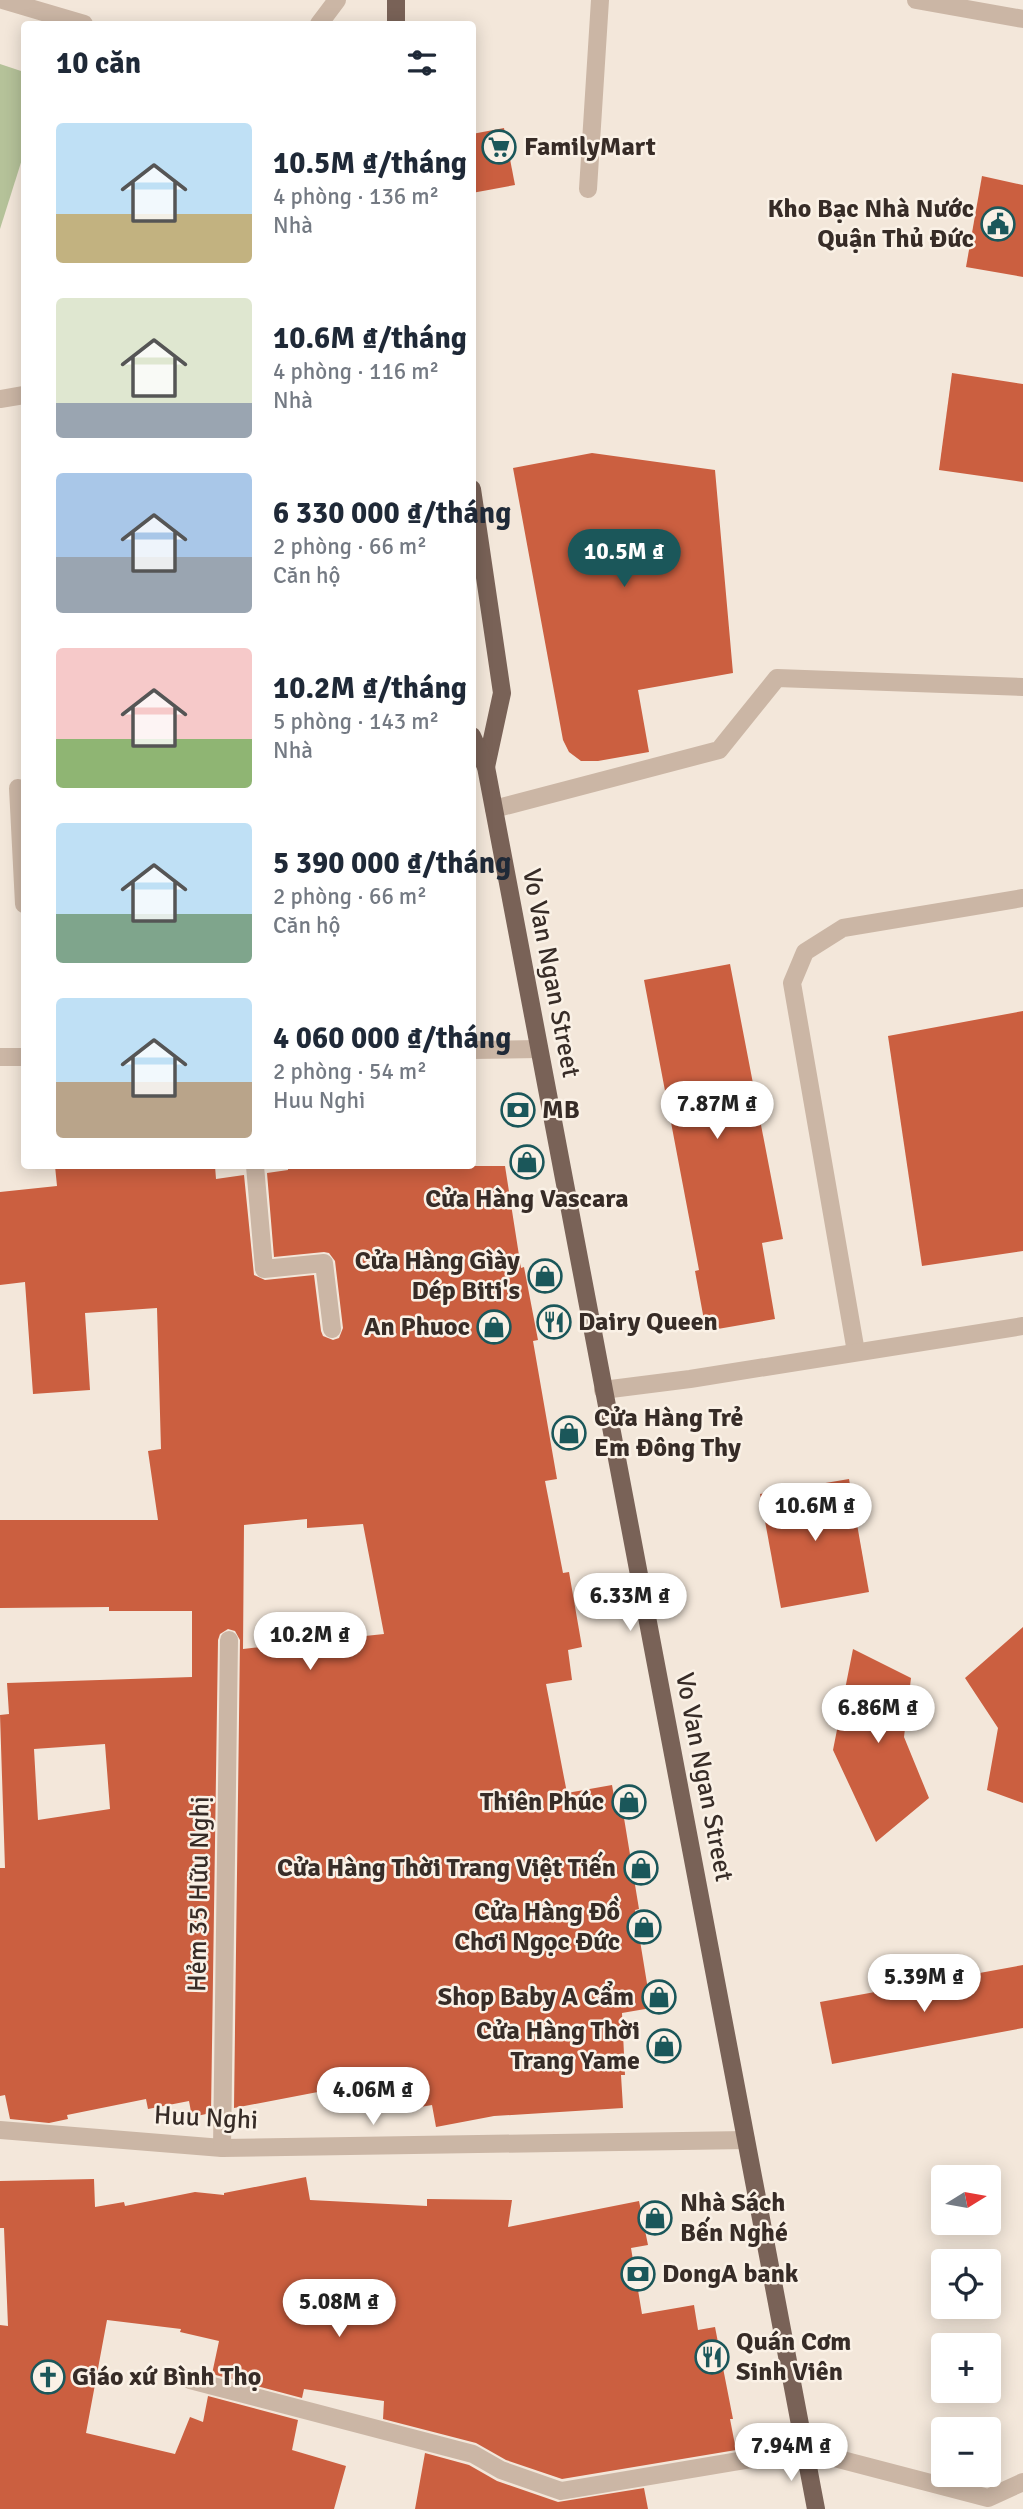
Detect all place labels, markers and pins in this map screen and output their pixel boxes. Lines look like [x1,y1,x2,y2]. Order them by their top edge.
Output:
supermarket icon: FamilyMart [480,128,518,166]
place label: FamilyMart [524,131,656,163]
place label: Kho Bạc Nhà Nước Quận Thủ Đức [767,193,974,255]
public building icon: Kho Bạc Nhà Nước Quận Thủ Đức [979,205,1017,243]
pin: 10.5M ₫ [559,530,689,589]
pin: 7.87M ₫ [652,1082,782,1141]
bank icon: MB [499,1091,537,1129]
place label: MB [542,1094,580,1126]
shop icon: Cửa Hàng Vascara [508,1143,546,1181]
place label: Cửa Hàng Vascara [425,1183,629,1215]
place label: Cửa Hàng Gìày Dép Biti's [355,1245,520,1307]
shop icon: Cửa Hàng Gìày Dép Biti's [526,1257,564,1295]
restaurant icon: Dairy Queen [535,1303,573,1341]
place label: Dairy Queen [578,1306,718,1338]
shop icon: An Phuoc [475,1308,513,1346]
place label: An Phuoc [364,1311,470,1343]
place label: Cửa Hàng Trẻ Em Đông Thy [594,1402,744,1464]
shop icon: Cửa Hàng Trẻ Em Đông Thy [550,1414,588,1452]
pin: 10.6M ₫ [750,1484,880,1543]
pin: 6.33M ₫ [565,1574,695,1633]
pin: 10.2M ₫ [245,1612,375,1672]
pin: 6.86M ₫ [813,1686,943,1745]
shop icon: Thiên Phúc [610,1783,648,1821]
place label: Thiên Phúc [480,1786,604,1818]
shop icon: Cửa Hàng Thời Trang Việt Tiến [622,1849,660,1887]
place label: Cửa Hàng Thời Trang Việt Tiến [277,1851,616,1884]
place label: Cửa Hàng Đồ Chơi Ngọc Đức [454,1895,620,1958]
shop icon: Cửa Hàng Đồ Chơi Ngọc Đức [625,1908,663,1946]
pin: 5.39M ₫ [859,1954,989,2014]
shop icon: Shop Baby A Cẩm [640,1978,678,2016]
place label: Shop Baby A Cẩm [438,1980,634,2013]
place label: Cửa Hàng Thời Trang Yame [476,2015,640,2077]
shop icon: Cửa Hàng Thời Trang Yame [645,2027,683,2065]
pin: 4.06M ₫ [308,2068,438,2127]
place label: Nhà Sách Bến Nghé [680,2187,788,2249]
shop icon: Nhà Sách Bến Nghé [636,2199,674,2237]
bank icon: DongA bank [619,2255,657,2293]
place label: DongA bank [662,2258,799,2290]
pin: 5.08M ₫ [274,2280,404,2339]
place label: Quán Cơm Sinh Viên [736,2326,851,2388]
restaurant icon: Quán Cơm Sinh Viên [693,2338,731,2376]
church icon: Giáo xứ Bình Thọ [29,2358,67,2396]
place label: Giáo xứ Bình Thọ [72,2361,261,2393]
pin: 7.94M ₫ [726,2424,856,2483]

